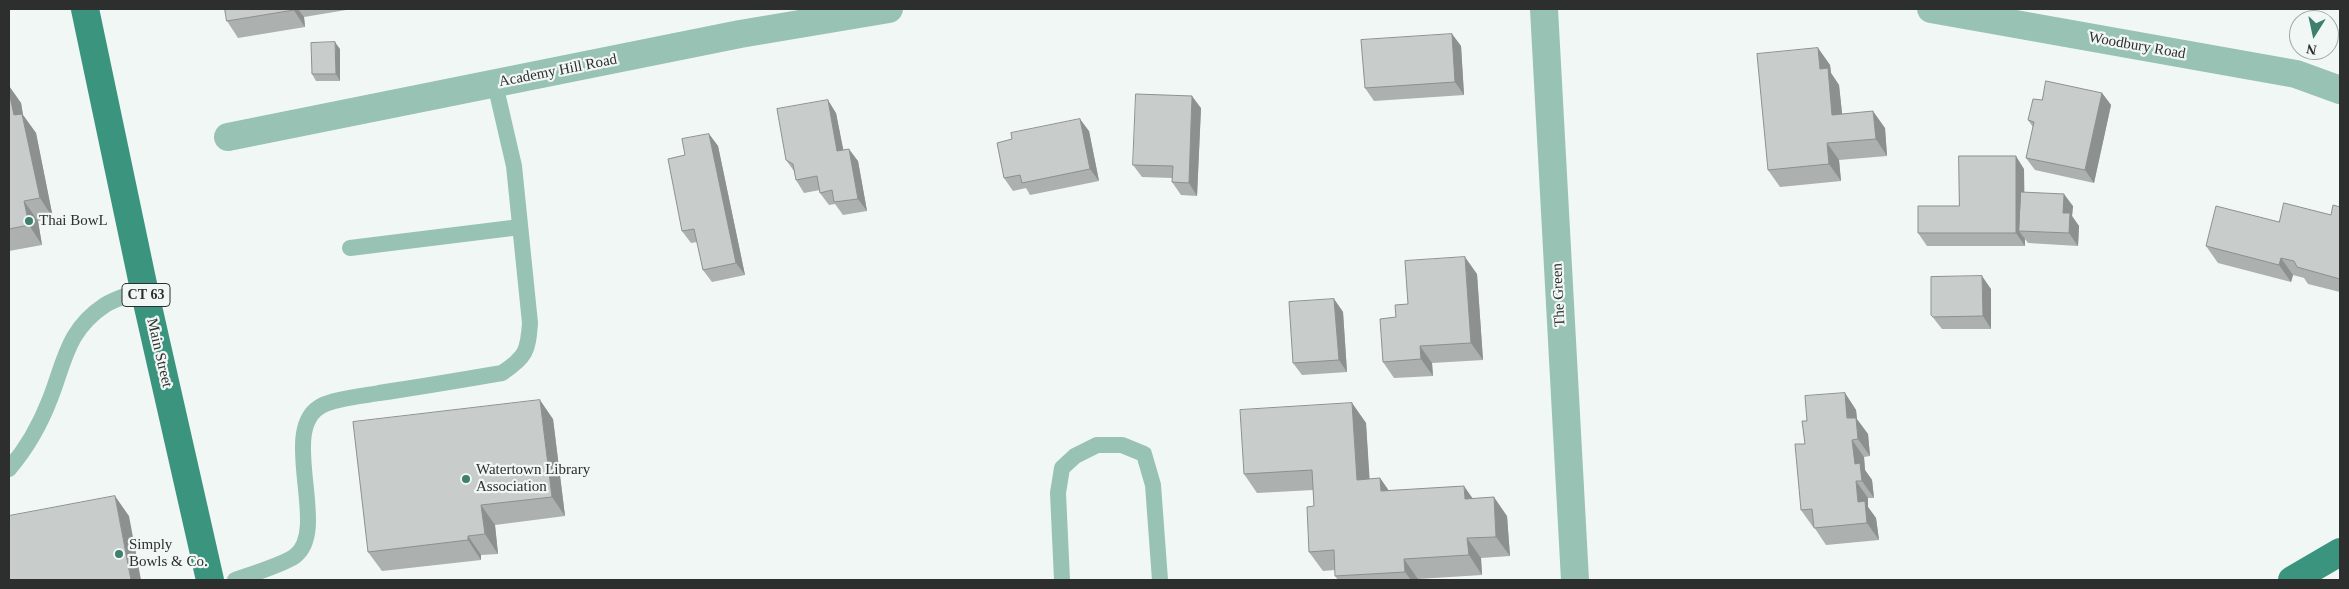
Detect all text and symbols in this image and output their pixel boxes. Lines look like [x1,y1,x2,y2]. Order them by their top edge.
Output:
north arrow [2289,10,2339,60]
street label: Woodbury Road [2087,29,2187,63]
text: N [2305,41,2318,58]
street label: Academy Hill Road [497,51,619,91]
place label: Thai BowL [39,212,108,230]
marker: Thai BowL [23,215,35,227]
street label: The Green [1548,263,1570,327]
road number: CT 63 [122,284,170,306]
street label: Main Street [142,317,176,389]
place label: Watertown Library Association [476,461,590,496]
marker: Watertown Library Association [460,473,472,485]
place label: Simply Bowls & Co. [129,536,208,571]
marker: Simply Bowls & Co. [113,548,125,560]

